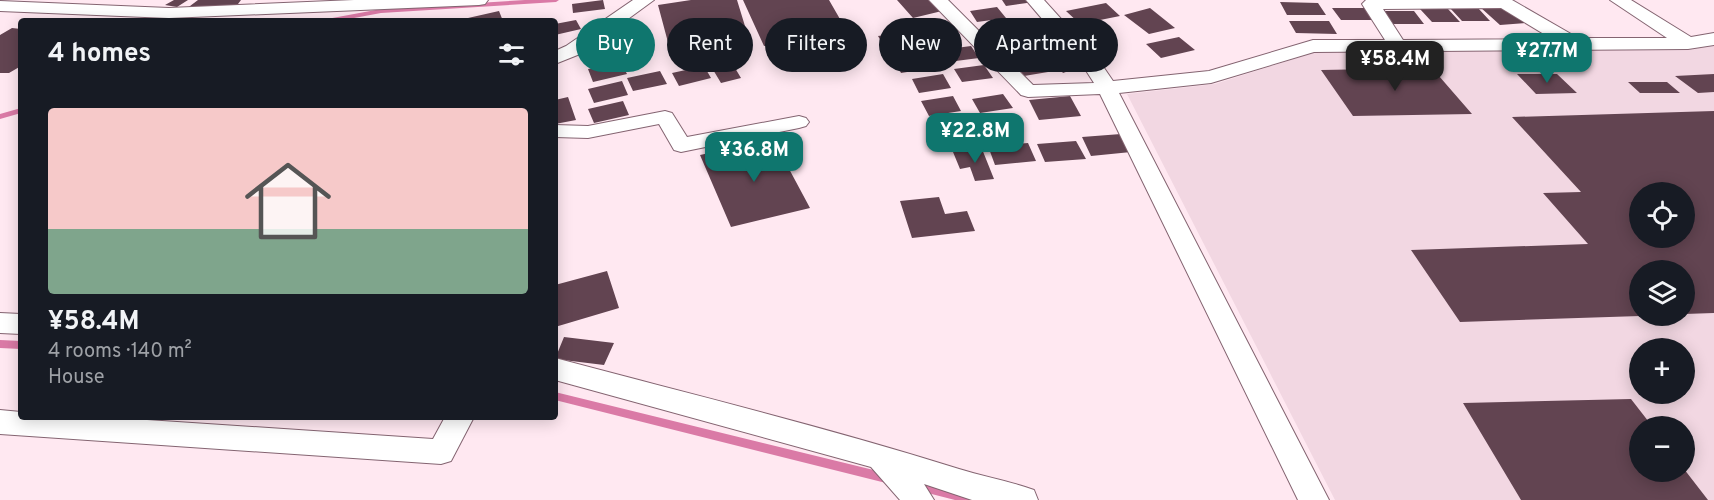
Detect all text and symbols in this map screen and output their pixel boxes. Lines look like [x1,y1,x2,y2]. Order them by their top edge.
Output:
chip: Buy [576,18,655,72]
chip: Rent [667,18,753,72]
chip: Filters [765,18,867,72]
chip: New [879,18,962,72]
chip: Apartment [974,18,1118,72]
pin: ¥27.7M [1498,33,1596,84]
text: 4 homes [48,38,151,71]
icon: filters [495,38,528,71]
text: ¥27.7M [1516,39,1578,65]
pin: ¥58.4M [1346,41,1444,92]
text: ¥58.4M [1360,47,1430,73]
pin: ¥22.8M [926,113,1024,164]
text: ¥22.8M [940,119,1010,145]
pin: ¥36.8M [705,132,803,183]
text: ¥36.8M [719,138,789,164]
icon: home [234,147,342,255]
map controls [1629,182,1695,482]
button: locate [1629,182,1695,248]
button: layers [1629,260,1695,326]
text: ¥58.4M [48,306,140,339]
button: + [1629,338,1695,404]
text: 4 rooms · 140 m² [48,339,192,365]
text: House [48,365,104,391]
button: − [1629,416,1695,482]

